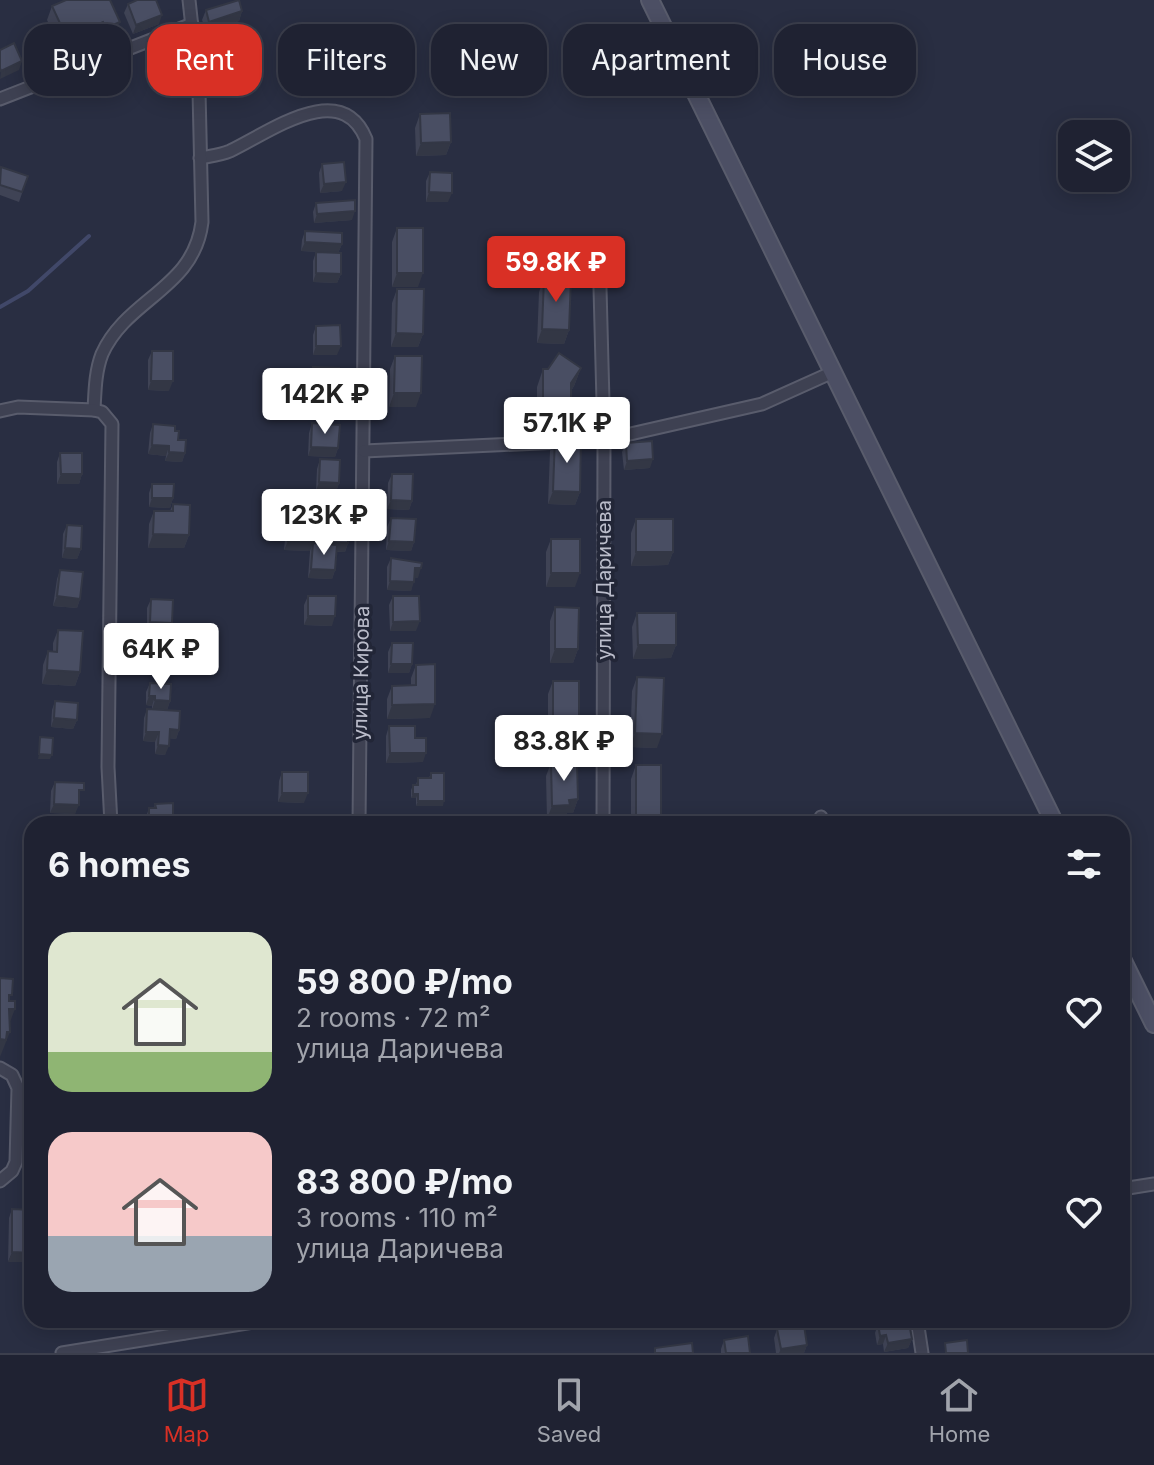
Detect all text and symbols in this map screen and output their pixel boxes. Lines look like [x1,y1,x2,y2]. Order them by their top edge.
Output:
chip: Buy [24,24,131,96]
chip: Rent [147,24,262,96]
chip: Filters [278,24,415,96]
chip: New [431,24,547,96]
chip: Apartment [563,24,758,96]
chip: House [774,24,916,96]
map controls [1058,120,1130,192]
button: layers [1058,120,1130,192]
pin: 59.8K ₽ [482,236,630,304]
text: 59.8K ₽ [505,246,607,277]
pin: 142K ₽ [260,368,390,436]
text: 142K ₽ [280,378,370,409]
pin: 57.1K ₽ [493,397,641,465]
text: 57.1K ₽ [522,407,612,438]
pin: 123K ₽ [259,489,389,557]
text: 123K ₽ [280,499,368,530]
street label: улица Даричева [592,500,616,660]
street label: улица Кирова [348,606,374,740]
pin: 64K ₽ [105,623,217,691]
text: 64K ₽ [122,633,200,664]
pin: 83.8K ₽ [490,715,638,783]
text: 83.8K ₽ [513,725,615,756]
icon: filters [1062,842,1106,886]
text: 6 homes [48,844,190,885]
text: 59 800 ₽/mo [296,961,513,1002]
icon: home [112,964,208,1060]
icon: heart [1062,990,1106,1034]
text: 2 rooms · 72 m² [296,1002,490,1033]
text: улица Даричева [296,1033,504,1064]
text: 83 800 ₽/mo [296,1161,513,1202]
icon: home [112,1164,208,1260]
icon: heart [1062,1190,1106,1234]
text: 3 rooms · 110 m² [296,1202,498,1233]
text: улица Даричева [296,1233,504,1264]
tab: Map [164,1373,209,1447]
tab: Saved [537,1373,601,1447]
tab: Home [929,1373,990,1447]

